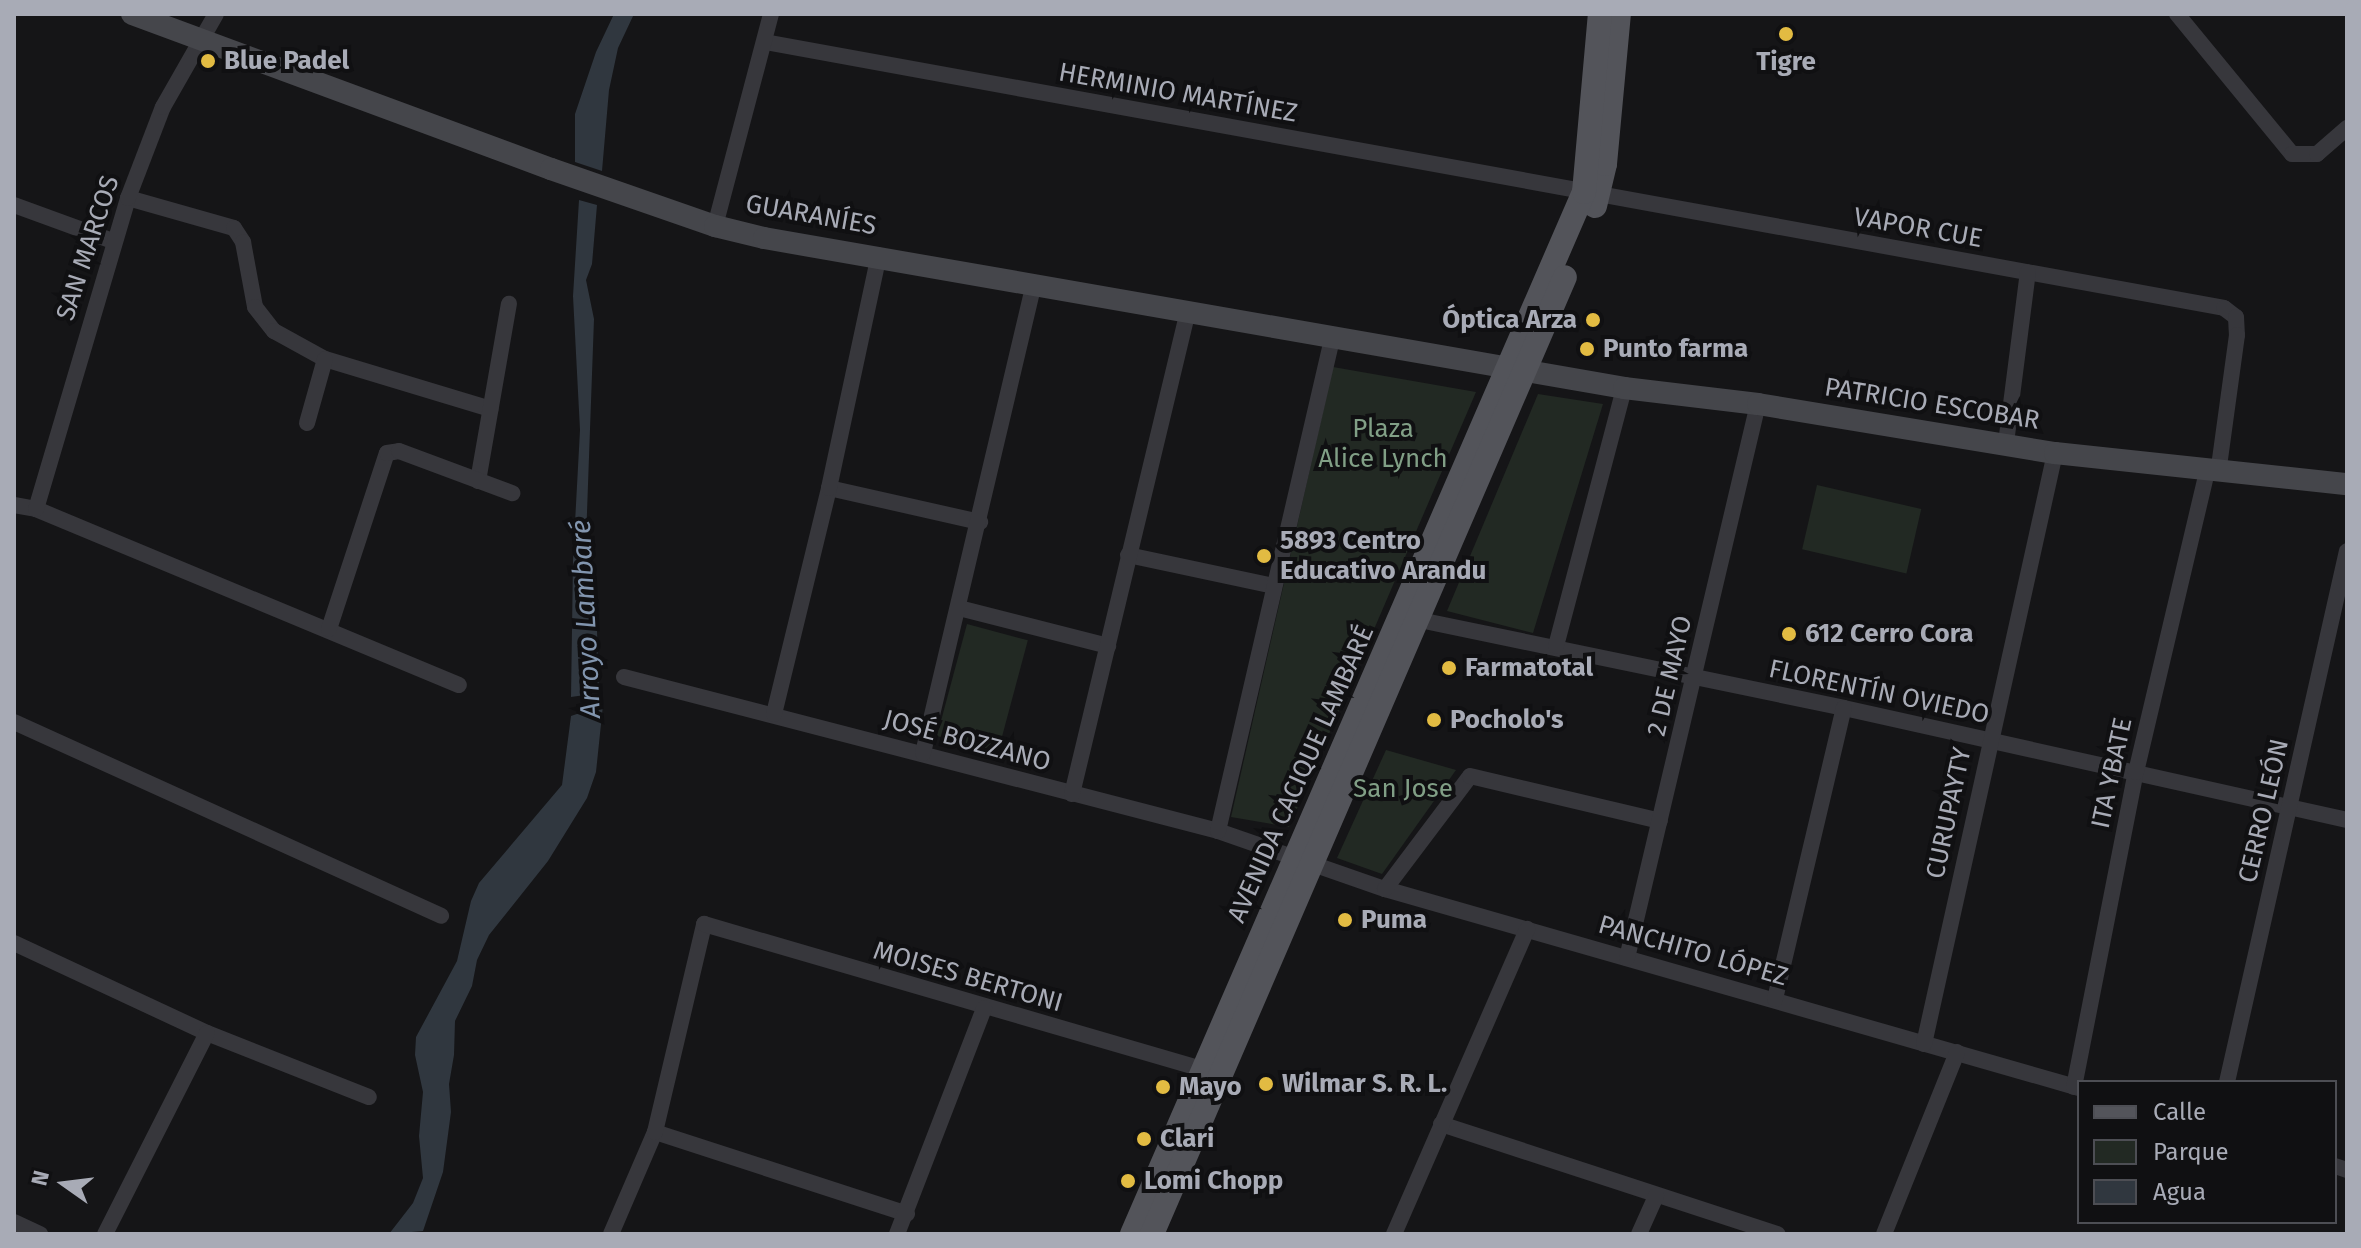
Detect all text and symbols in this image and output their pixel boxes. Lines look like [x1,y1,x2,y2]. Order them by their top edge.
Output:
marker: Tigre [1777,25,1795,43]
place label: Blue Padel [224,45,349,77]
place label: Tigre [1756,46,1816,78]
marker: Blue Padel [199,52,217,70]
street label: HERMINIO MARTÍNEZ [1056,57,1300,129]
street label: SAN MARCOS [50,172,126,324]
street label: GUARANÍES [743,188,879,242]
street label: VAPOR CUE [1851,201,1985,255]
place label: Óptica Arza [1442,304,1577,336]
marker: Óptica Arza [1584,311,1602,329]
place label: Punto farma [1603,333,1748,365]
marker: Punto farma [1578,340,1596,358]
street label: PATRICIO ESCOBAR [1822,372,2042,436]
park label: Plaza Alice Lynch [1318,413,1448,474]
water label: Arroyo Lambaré [564,519,608,719]
place label: 5893 Centro Educativo Arandu [1280,525,1486,586]
marker: 5893 Centro Educativo Arandu [1255,547,1273,565]
street label: 2 DE MAYO [1641,613,1699,739]
place label: 612 Cerro Cora [1805,618,1973,650]
street label: AVENIDA CACIQUE LAMBARÉ [1221,620,1381,928]
marker: 612 Cerro Cora [1780,625,1798,643]
place label: Farmatotal [1465,652,1593,684]
street label: FLORENTÍN OVIEDO [1766,653,1992,731]
marker: Farmatotal [1440,659,1458,677]
street label: JOSÉ BOZZANO [880,704,1054,778]
place label: Pocholo's [1450,704,1564,736]
marker: Pocholo's [1425,711,1443,729]
street label: ITA YBATE [2085,715,2139,831]
street label: CERRO LEÓN [2232,736,2296,886]
street label: CURUPAYTY [1920,744,1978,882]
park label: San Jose [1353,773,1453,805]
place label: Puma [1361,904,1427,936]
street label: PANCHITO LÓPEZ [1595,909,1791,993]
marker: Puma [1336,911,1354,929]
street label: MOISES BERTONI [870,935,1066,1019]
place label: Wilmar S. R. L. [1282,1068,1447,1100]
place label: Mayo [1179,1071,1242,1103]
marker: Wilmar S. R. L. [1257,1075,1275,1093]
marker: Mayo [1154,1078,1172,1096]
legend [2077,1080,2337,1224]
text: Calle [2153,1098,2206,1126]
place label: Clari [1160,1123,1214,1155]
marker: Clari [1135,1130,1153,1148]
text: Parque [2153,1138,2229,1166]
north arrow [24,1144,104,1224]
place label: Lomi Chopp [1144,1165,1283,1197]
text: N [25,1168,55,1188]
marker: Lomi Chopp [1119,1172,1137,1190]
text: Agua [2153,1178,2206,1206]

